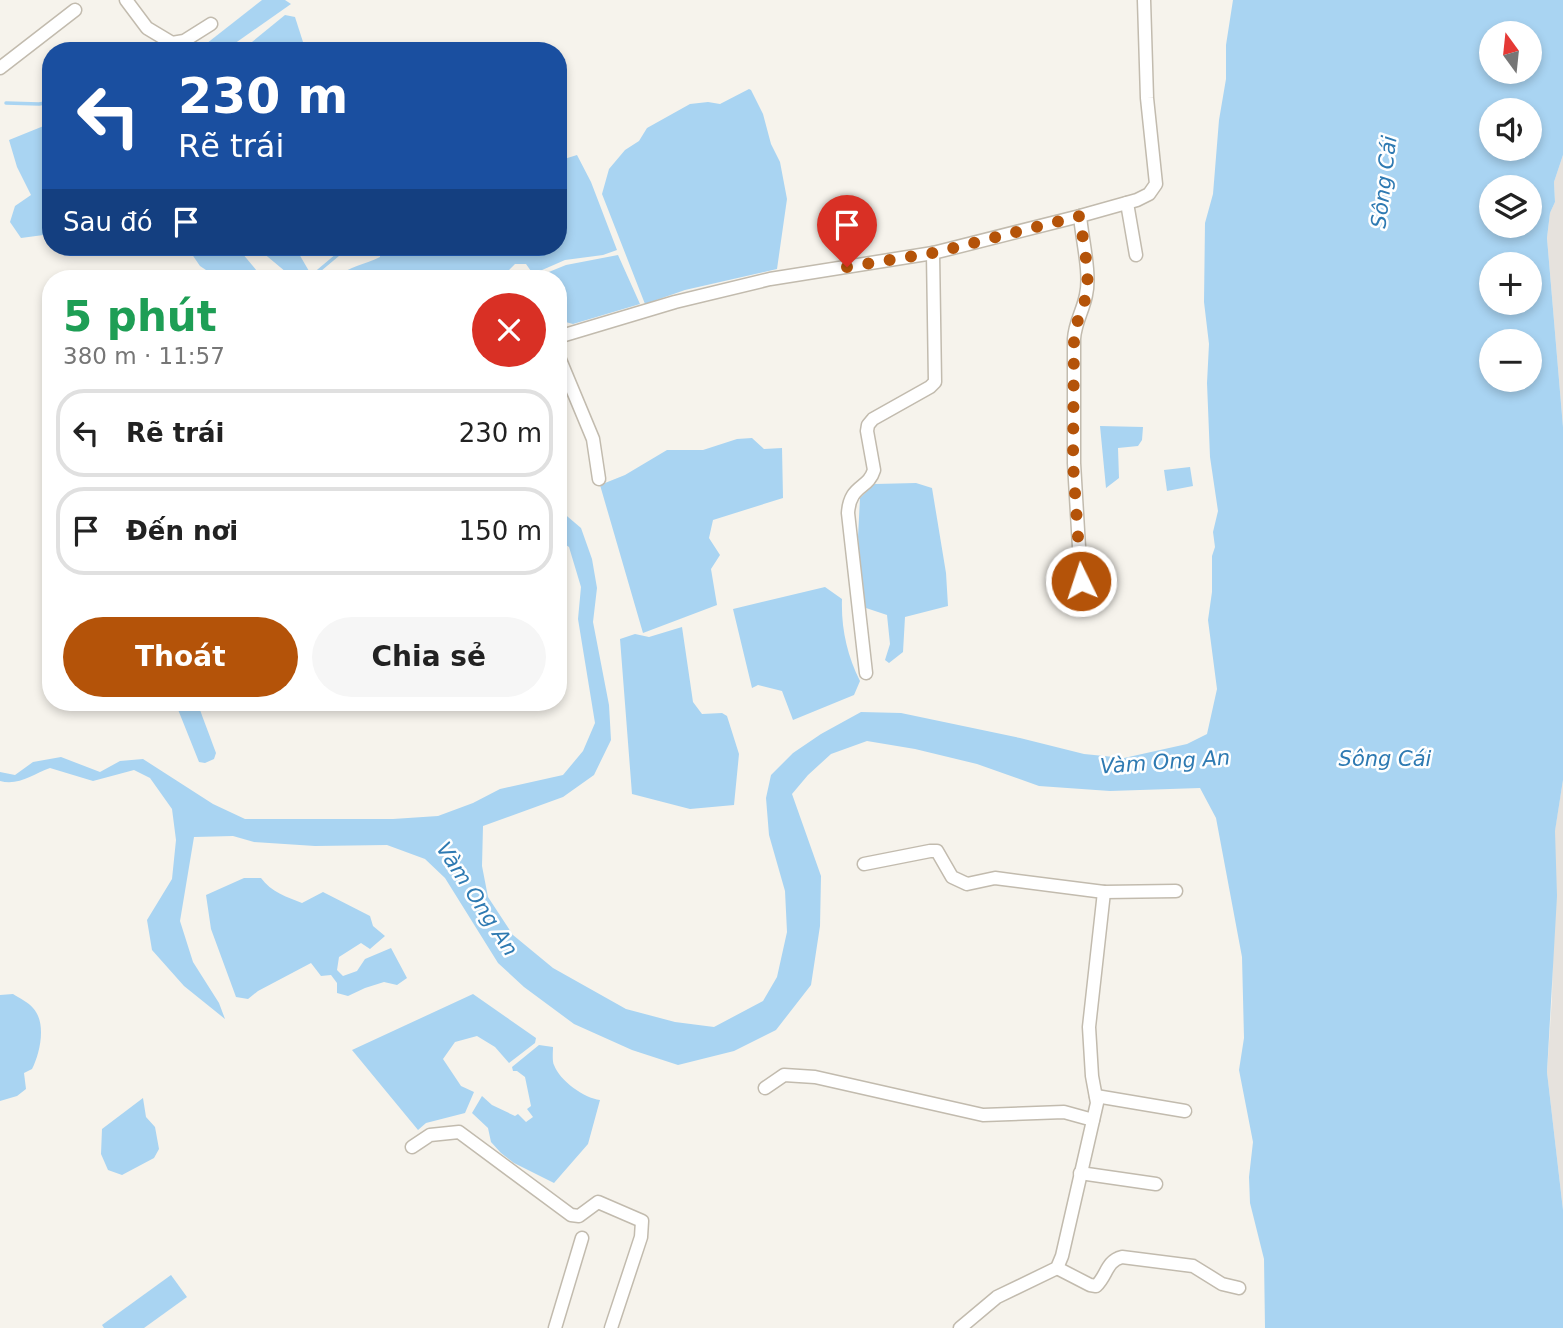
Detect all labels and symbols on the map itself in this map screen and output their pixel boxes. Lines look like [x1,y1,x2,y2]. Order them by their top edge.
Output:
north arrow [1479,21,1542,84]
water label: Sông Cái [1366,134,1402,230]
pin [817,195,877,267]
position arrow [1044,544,1118,618]
water label: Vàm Ong An [1099,745,1231,779]
water label: Sông Cái [1339,747,1432,771]
water label: Vàm Ong An [431,838,523,960]

